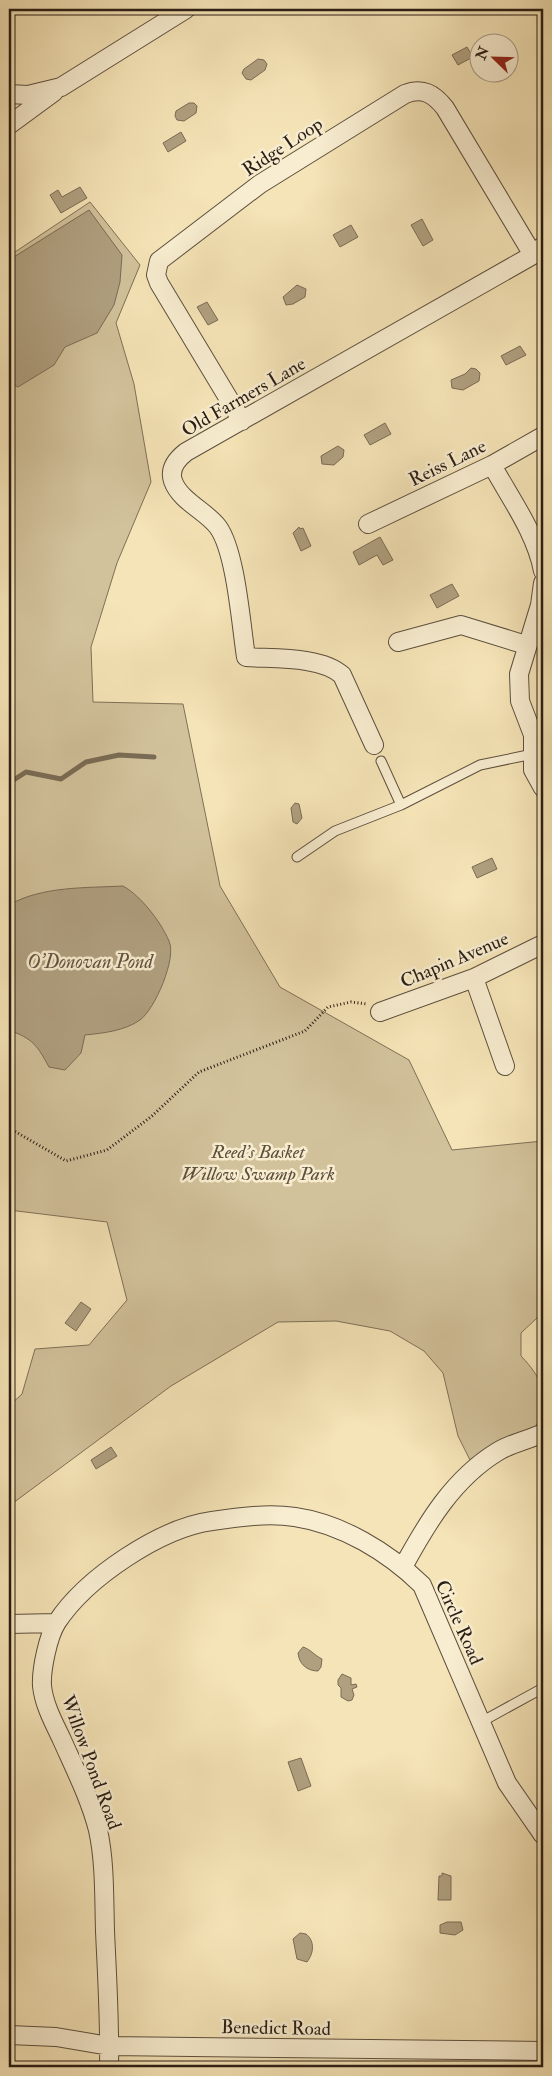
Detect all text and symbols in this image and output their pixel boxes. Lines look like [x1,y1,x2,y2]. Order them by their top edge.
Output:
north arrow [470,32,520,82]
text: N [472,44,493,63]
street label: Ridge Loop [238,112,328,183]
street label: Old Farmers Lane [177,352,310,442]
street label: Reiss Lane [405,434,490,492]
street label: Chapin Avenue [397,926,512,994]
water label: O'Donovan Pond [27,949,155,974]
park label: Reed's Basket Willow Swamp Park [181,1140,335,1186]
street label: Circle Road [430,1576,489,1669]
street label: Willow Pond Road [55,1691,127,1833]
street label: Benedict Road [221,2015,332,2041]

